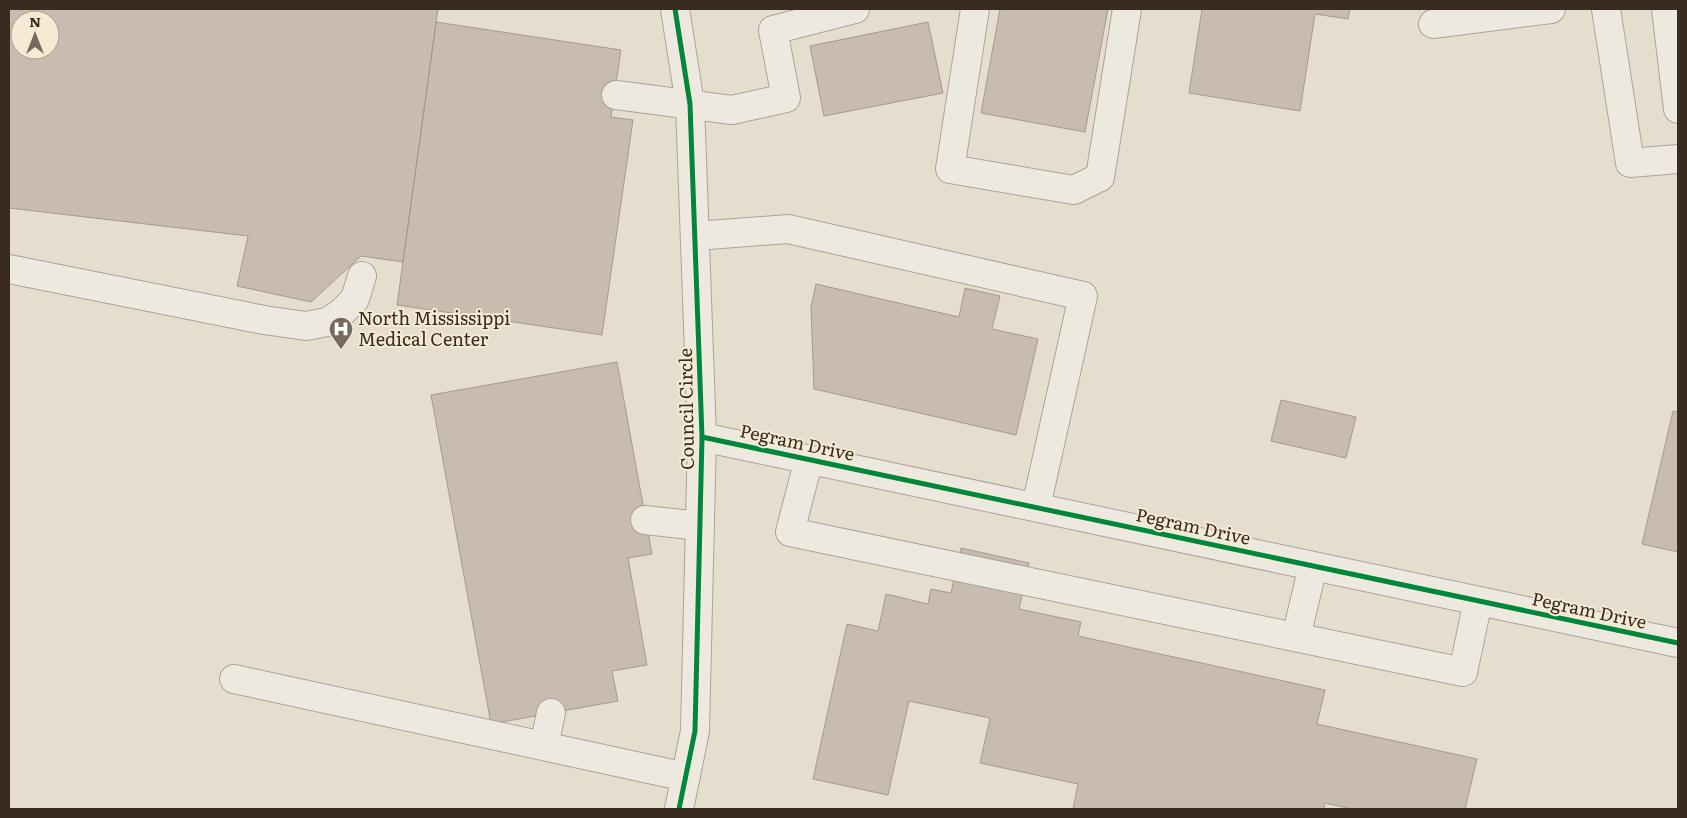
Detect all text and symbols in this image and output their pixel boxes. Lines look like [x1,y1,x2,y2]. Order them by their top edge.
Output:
north arrow [10,10,60,60]
text: N [29,11,41,31]
place label: North Mississippi Medical Center [358,304,510,352]
hospital icon: North Mississippi Medical Center [328,316,354,350]
street label: Council Circle [671,348,700,470]
street label: Pegram Drive [737,416,857,467]
street label: Pegram Drive [1133,500,1253,551]
street label: Pegram Drive [1529,584,1649,635]

